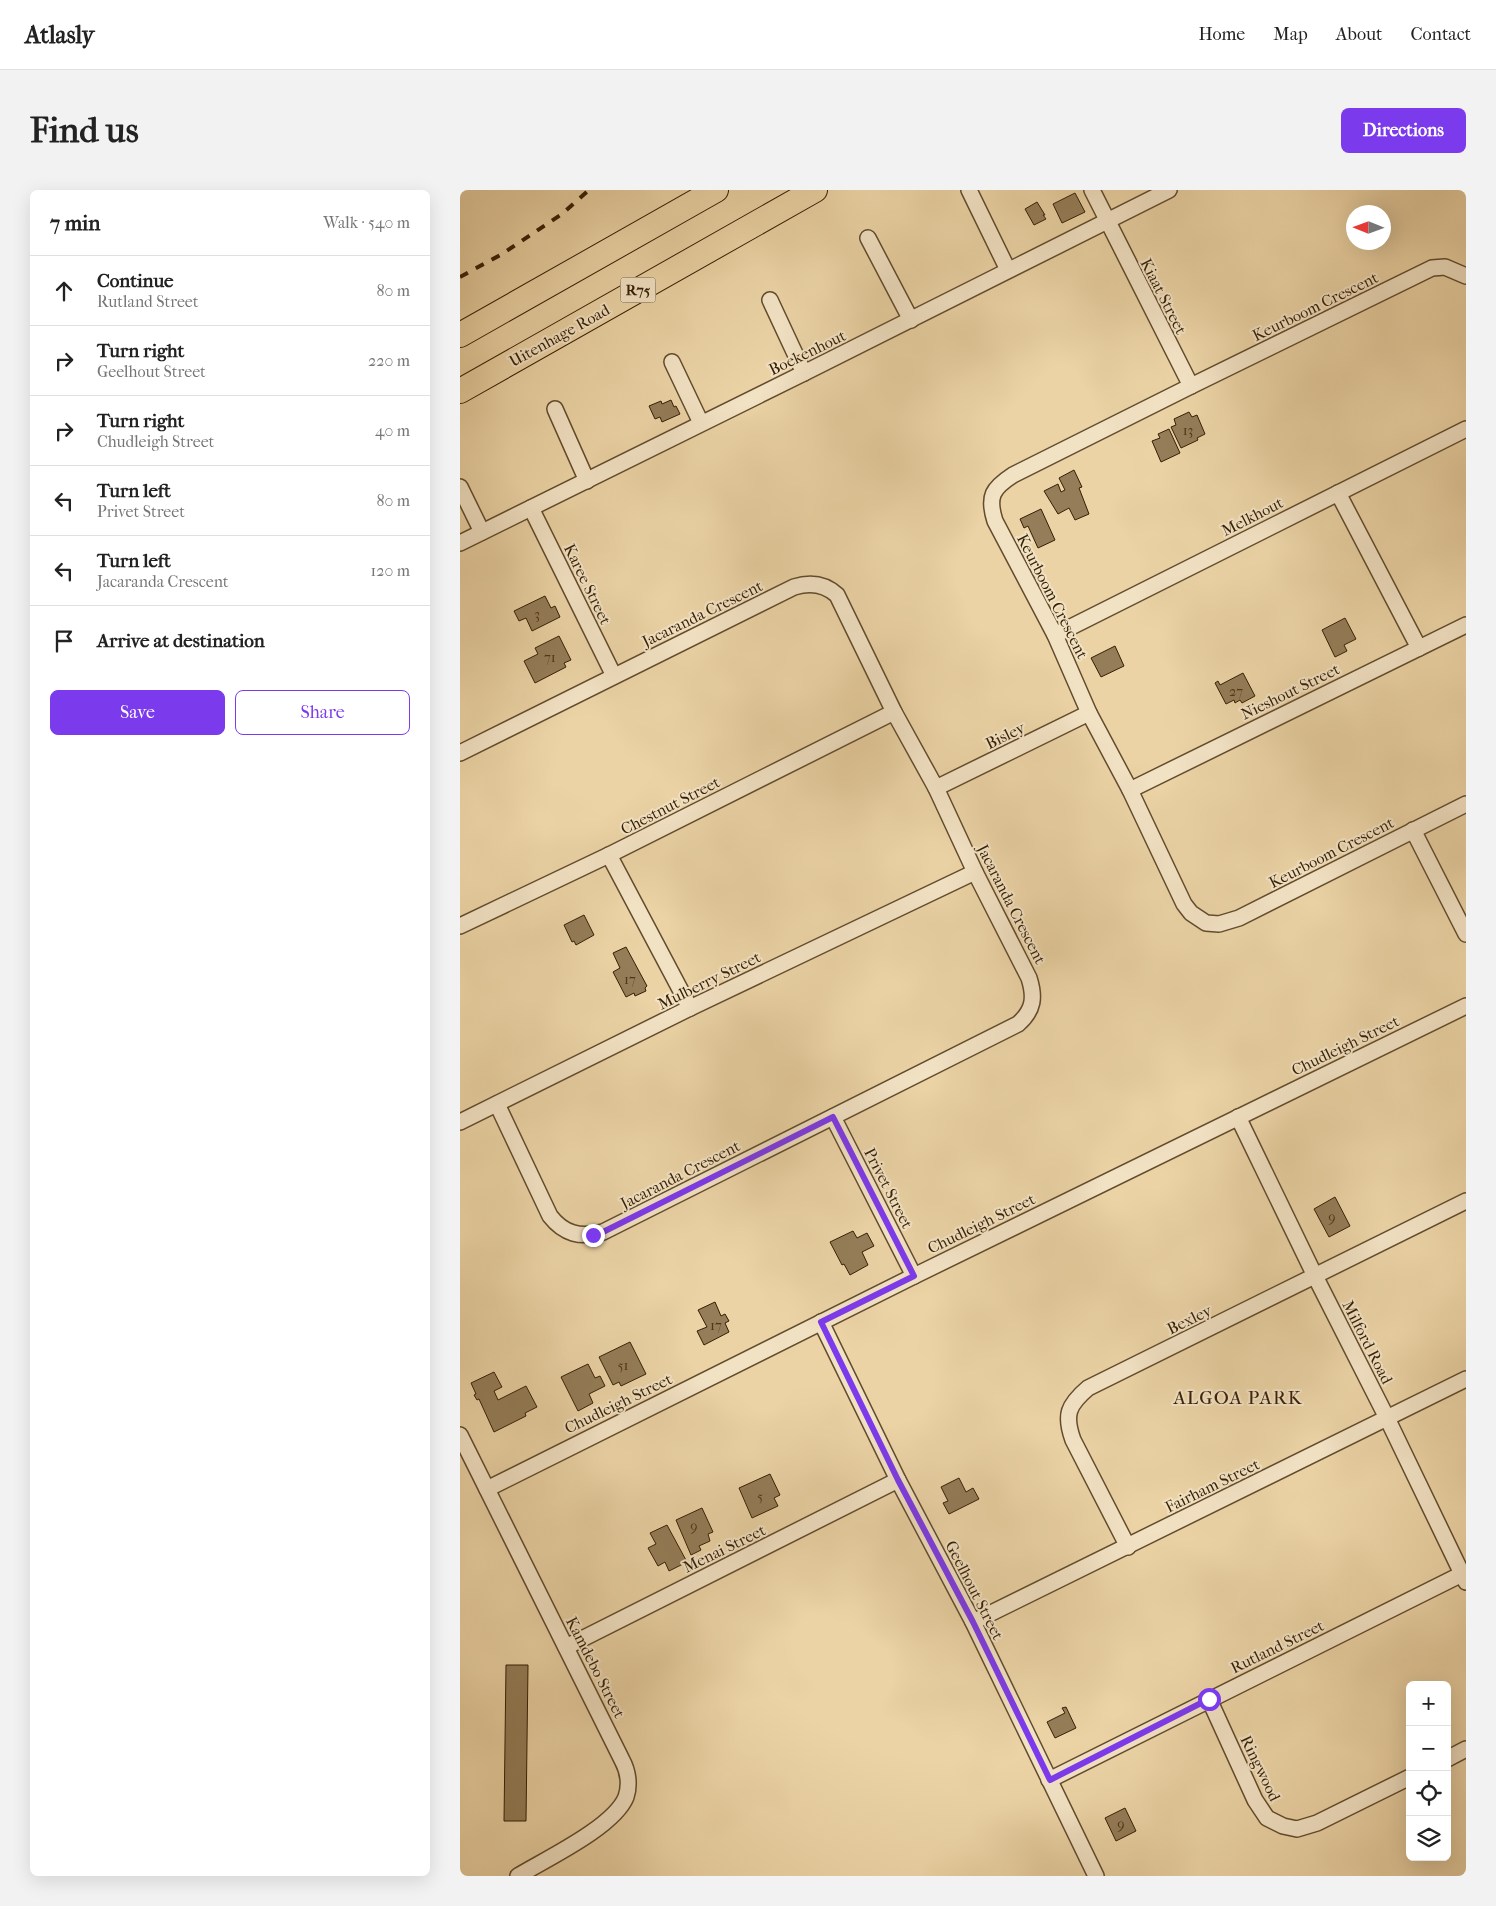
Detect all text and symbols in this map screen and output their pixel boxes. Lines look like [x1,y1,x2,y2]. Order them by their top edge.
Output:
text: Atlasly [25,21,94,49]
text: Home [1198,24,1245,45]
text: Map [1273,24,1308,45]
text: About [1336,24,1382,45]
text: Contact [1410,24,1471,45]
button: Directions [1341,108,1466,153]
text: Find us [30,110,139,151]
north arrow [1346,205,1391,250]
text: 7 min [50,211,101,235]
text: Walk · 540 m [323,213,410,232]
street label: Kiaat Street [1136,255,1191,338]
street label: Keurboom Crescent [1249,268,1381,345]
text: Continue [97,270,173,292]
icon: ahead [50,277,78,305]
road number: R75 [620,278,656,302]
text: 80 m [376,281,410,300]
text: Rutland Street [97,292,198,311]
street label: Uitenhage Road [506,300,613,371]
street label: Boekenhout [766,326,849,379]
text: Turn right [97,340,184,362]
icon: right [50,347,78,375]
text: 220 m [368,351,410,370]
text: Geelhout Street [97,362,206,381]
text: Turn right [97,410,184,432]
icon: right [50,417,78,445]
text: 40 m [375,421,410,440]
house number: 13 [1183,422,1193,439]
text: Chudleigh Street [97,432,214,451]
text: Turn left [97,480,171,502]
icon: left [50,487,78,515]
text: 80 m [376,491,410,510]
street label: Melkhout [1218,493,1286,540]
text: Privet Street [97,502,185,521]
street label: Keurboom Crescent [1013,531,1092,662]
street label: Karee Street [560,541,615,628]
text: Turn left [97,550,171,572]
icon: left [50,557,78,585]
text: 120 m [371,561,410,580]
text: Jacaranda Crescent [97,572,229,591]
street label: Jacaranda Crescent [637,576,766,652]
house number: 3 [534,606,540,623]
icon: arrive [50,627,78,655]
text: Arrive at destination [97,630,265,652]
house number: 71 [544,649,556,666]
street label: Nieshout Street [1238,659,1343,724]
house number: 27 [1229,683,1243,700]
button: Save [50,690,225,735]
button: Share [235,690,410,735]
street label: Bisley [982,718,1028,753]
street label: Chestnut Street [617,772,723,839]
street label: Keurboom Crescent [1266,813,1397,892]
street label: Jacaranda Crescent [972,840,1050,967]
street label: Mulberry Street [655,947,764,1014]
house number: 17 [624,971,636,988]
street label: Chudleigh Street [1288,1011,1402,1080]
street label: Jacaranda Crescent [616,1136,743,1214]
street label: Privet Street [860,1145,917,1232]
street label: Chudleigh Street [924,1189,1038,1258]
house number: 9 [1328,1209,1336,1226]
route end [582,1224,605,1247]
street label: Milford Road [1338,1297,1397,1387]
street label: Bexley [1164,1300,1215,1338]
house number: 17 [710,1317,722,1334]
house number: 51 [617,1357,629,1374]
street label: Chudleigh Street [561,1369,675,1438]
district label: ALGOA PARK [1172,1387,1303,1409]
street label: Fairham Street [1162,1454,1263,1516]
house number: 5 [757,1488,763,1505]
house number: 9 [690,1518,698,1535]
street label: Menai Street [680,1520,769,1577]
street label: Geelhout Street [941,1537,1008,1643]
street label: Kamdebo Street [562,1613,629,1721]
street label: Rutland Street [1227,1616,1327,1677]
map controls [1406,1681,1451,1861]
button: + [1406,1681,1451,1726]
route start [1198,1688,1221,1711]
button: − [1406,1726,1451,1771]
street label: Ringwood [1236,1732,1285,1805]
button: locate [1406,1771,1451,1816]
house number: 9 [1117,1816,1125,1833]
button: layers [1406,1816,1451,1861]

